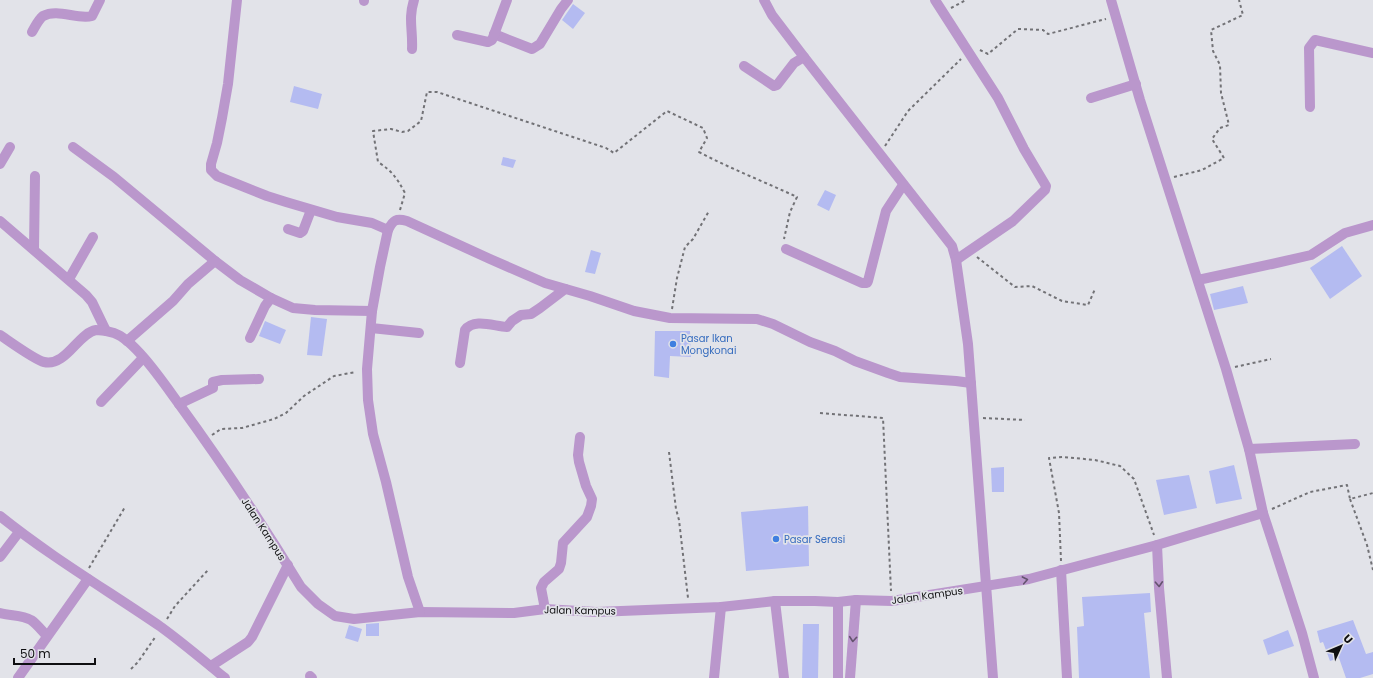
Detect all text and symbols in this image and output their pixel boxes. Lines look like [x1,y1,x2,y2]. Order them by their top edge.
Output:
place label: Pasar Ikan Mongkonai [681,331,736,358]
marker: Pasar Ikan Mongkonai [668,339,678,349]
street label: Jalan Kampus [238,495,289,563]
place label: Pasar Serasi [784,532,845,547]
marker: Pasar Serasi [771,534,781,544]
one-way arrow [1022,576,1028,584]
one-way arrow [1155,581,1164,587]
street label: Jalan Kampus [890,583,964,608]
street label: Jalan Kampus [544,602,616,619]
north arrow [1321,626,1361,666]
text: U [1340,631,1357,648]
one-way arrow [849,636,858,642]
scale bar [14,640,95,666]
text: 50 m [20,645,51,662]

